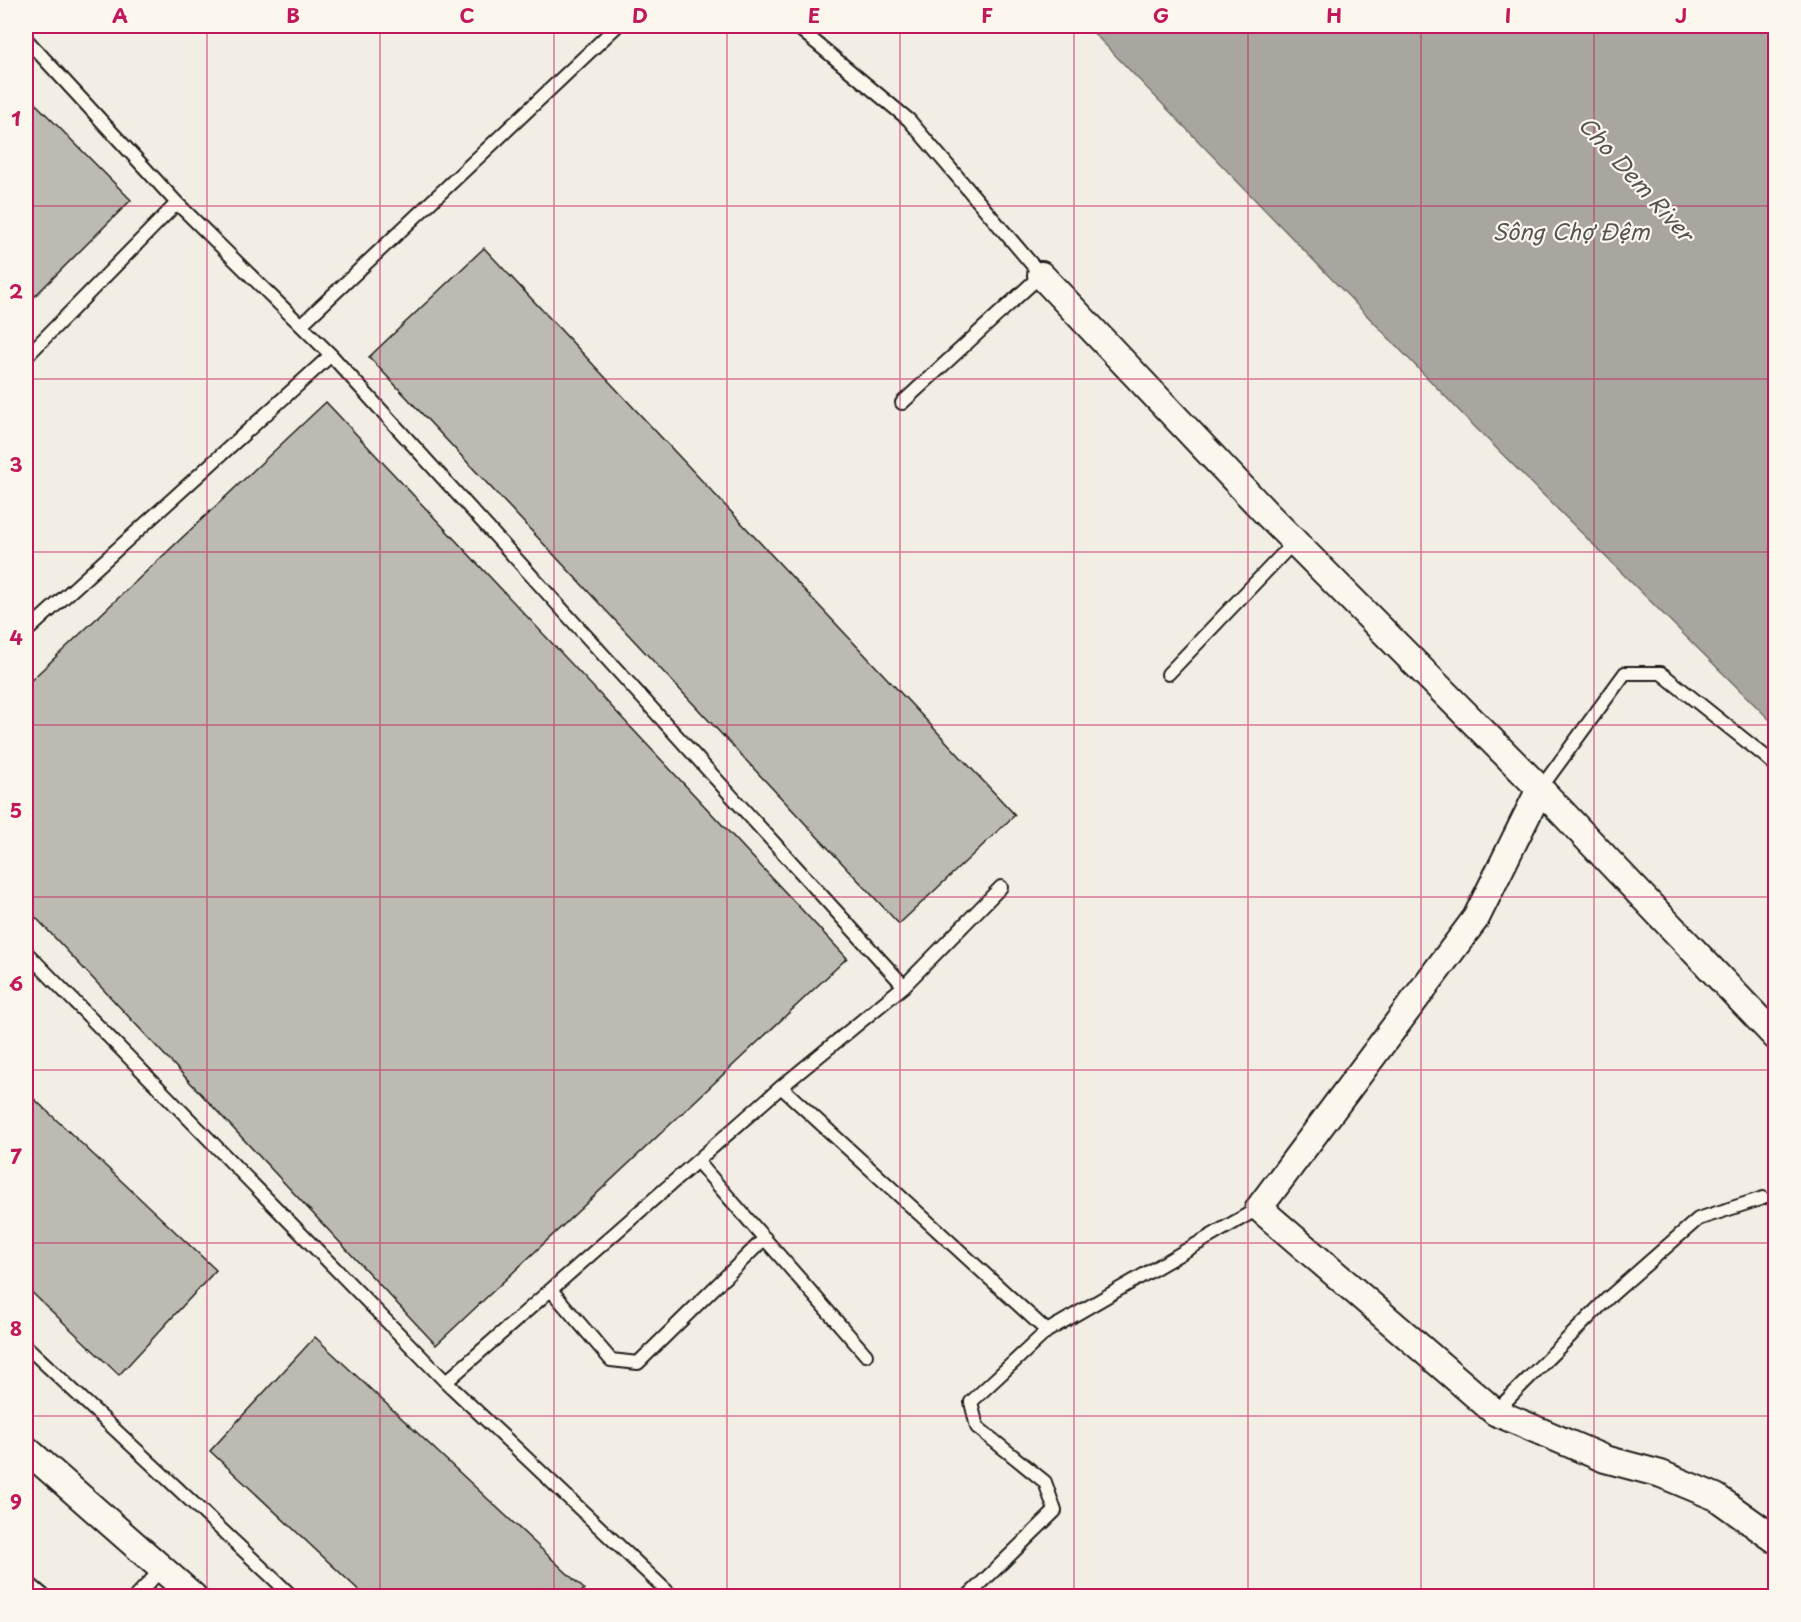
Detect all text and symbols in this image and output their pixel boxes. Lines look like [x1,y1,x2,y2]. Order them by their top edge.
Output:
text: A [112,0,128,30]
text: B [286,0,300,30]
text: C [459,0,475,30]
text: D [632,0,648,30]
text: E [808,0,820,30]
text: F [981,0,993,30]
text: G [1153,0,1169,30]
text: H [1326,0,1342,30]
text: I [1505,0,1511,30]
text: J [1675,0,1687,30]
text: 1 [11,103,21,133]
water label: Cho Dem River [1572,108,1704,250]
water label: Sông Chợ Đệm [1493,214,1650,247]
text: 2 [9,276,23,306]
text: 3 [9,449,23,479]
text: 4 [9,622,23,652]
text: 5 [10,795,22,825]
text: 6 [9,968,23,998]
text: 7 [10,1141,22,1171]
text: 8 [10,1313,22,1343]
text: 9 [10,1486,22,1516]

